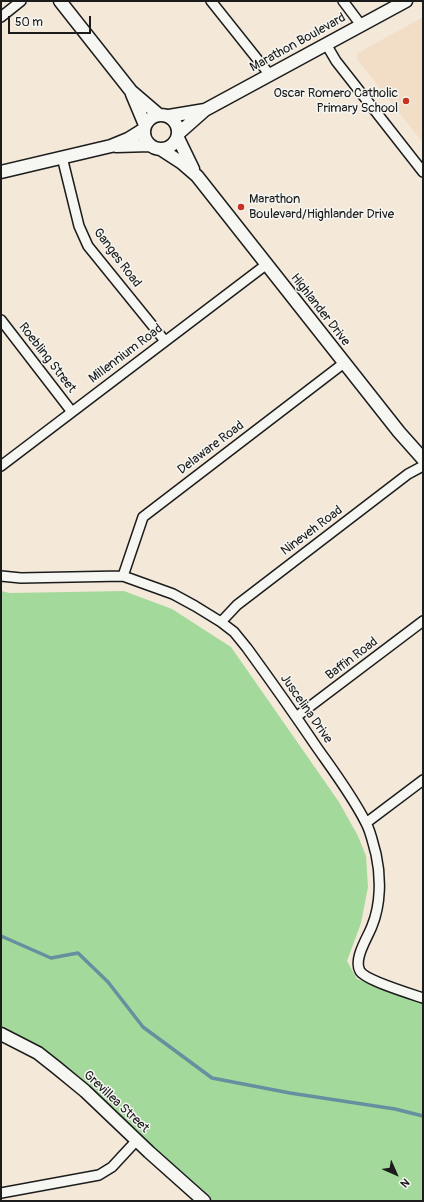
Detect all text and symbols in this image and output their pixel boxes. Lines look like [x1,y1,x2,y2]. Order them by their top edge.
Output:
scale bar [10,8,93,34]
street label: Marathon Boulevard [247,10,349,76]
text: 50 m [15,15,43,30]
place label: Oscar Romero Catholic Primary School [274,86,398,117]
marker: Oscar Romero Catholic Primary School [401,96,411,106]
place label: Marathon Boulevard/Highlander Drive [249,192,394,223]
marker: Marathon Boulevard/Highlander Drive [236,202,246,212]
street label: Ganges Road [90,225,144,291]
street label: Highlander Drive [287,271,353,349]
street label: Roebling Street [15,320,79,396]
street label: Millennium Road [86,321,166,387]
street label: Delaware Road [175,418,247,478]
street label: Nineveh Road [278,503,346,559]
street label: Baffin Road [323,634,381,684]
street label: Juscelina Drive [276,671,336,747]
street label: Grevillea Street [80,1068,152,1136]
north arrow [376,1154,416,1194]
text: N [398,1176,412,1190]

